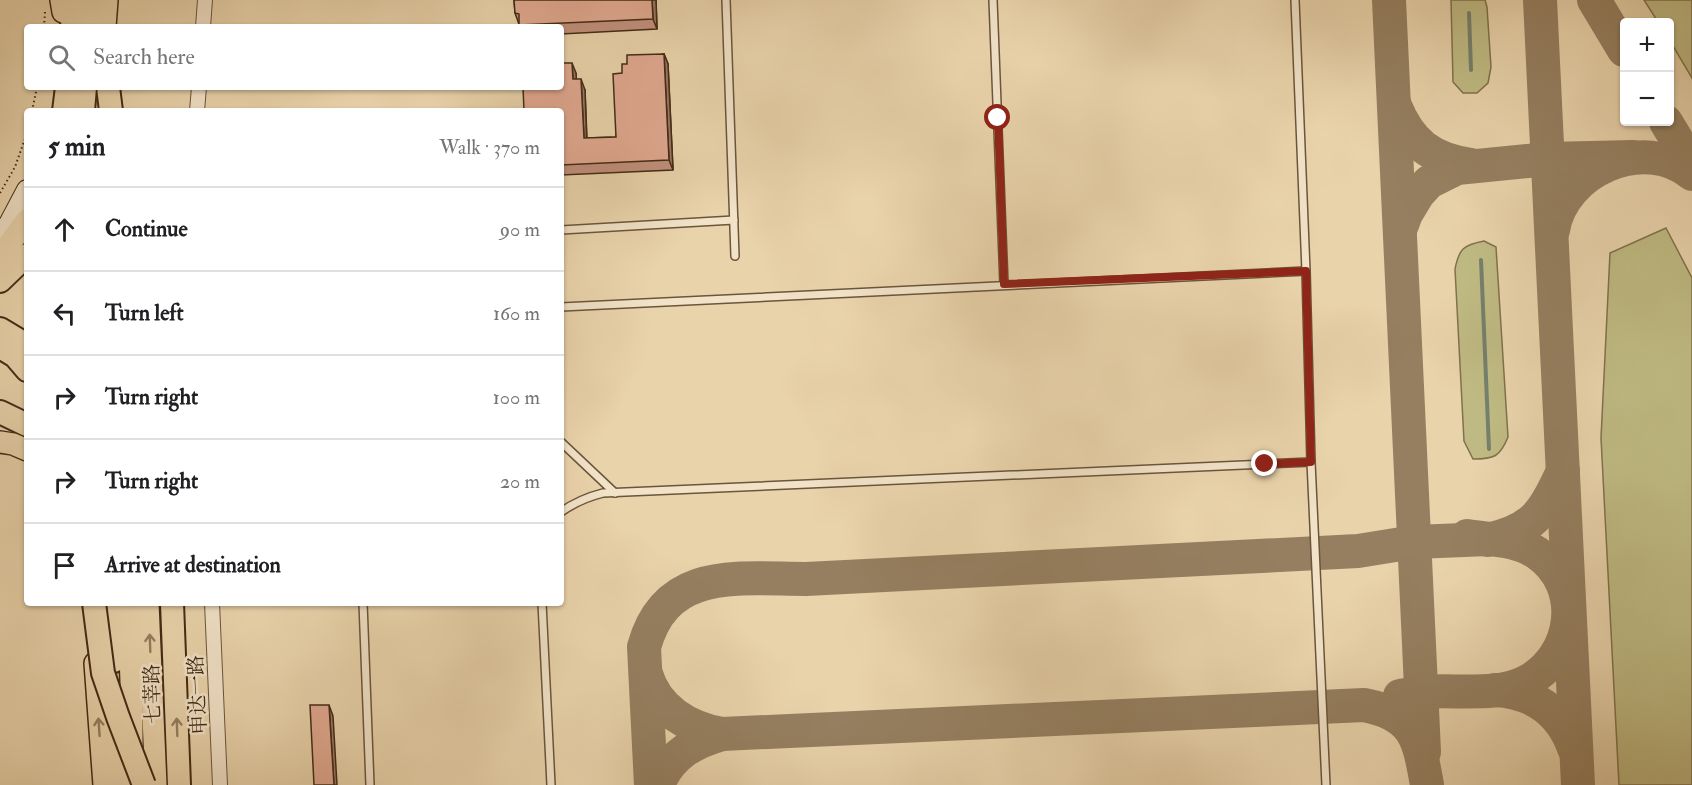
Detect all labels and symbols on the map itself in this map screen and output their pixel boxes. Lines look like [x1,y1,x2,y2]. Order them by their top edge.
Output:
route start [984,104,1010,130]
route end [1251,450,1277,476]
one-way arrow [144,633,156,653]
street label: 申达一路 [183,654,212,736]
street label: 七莘路 [139,664,166,724]
one-way arrow [93,717,104,737]
one-way arrow [172,717,183,737]

